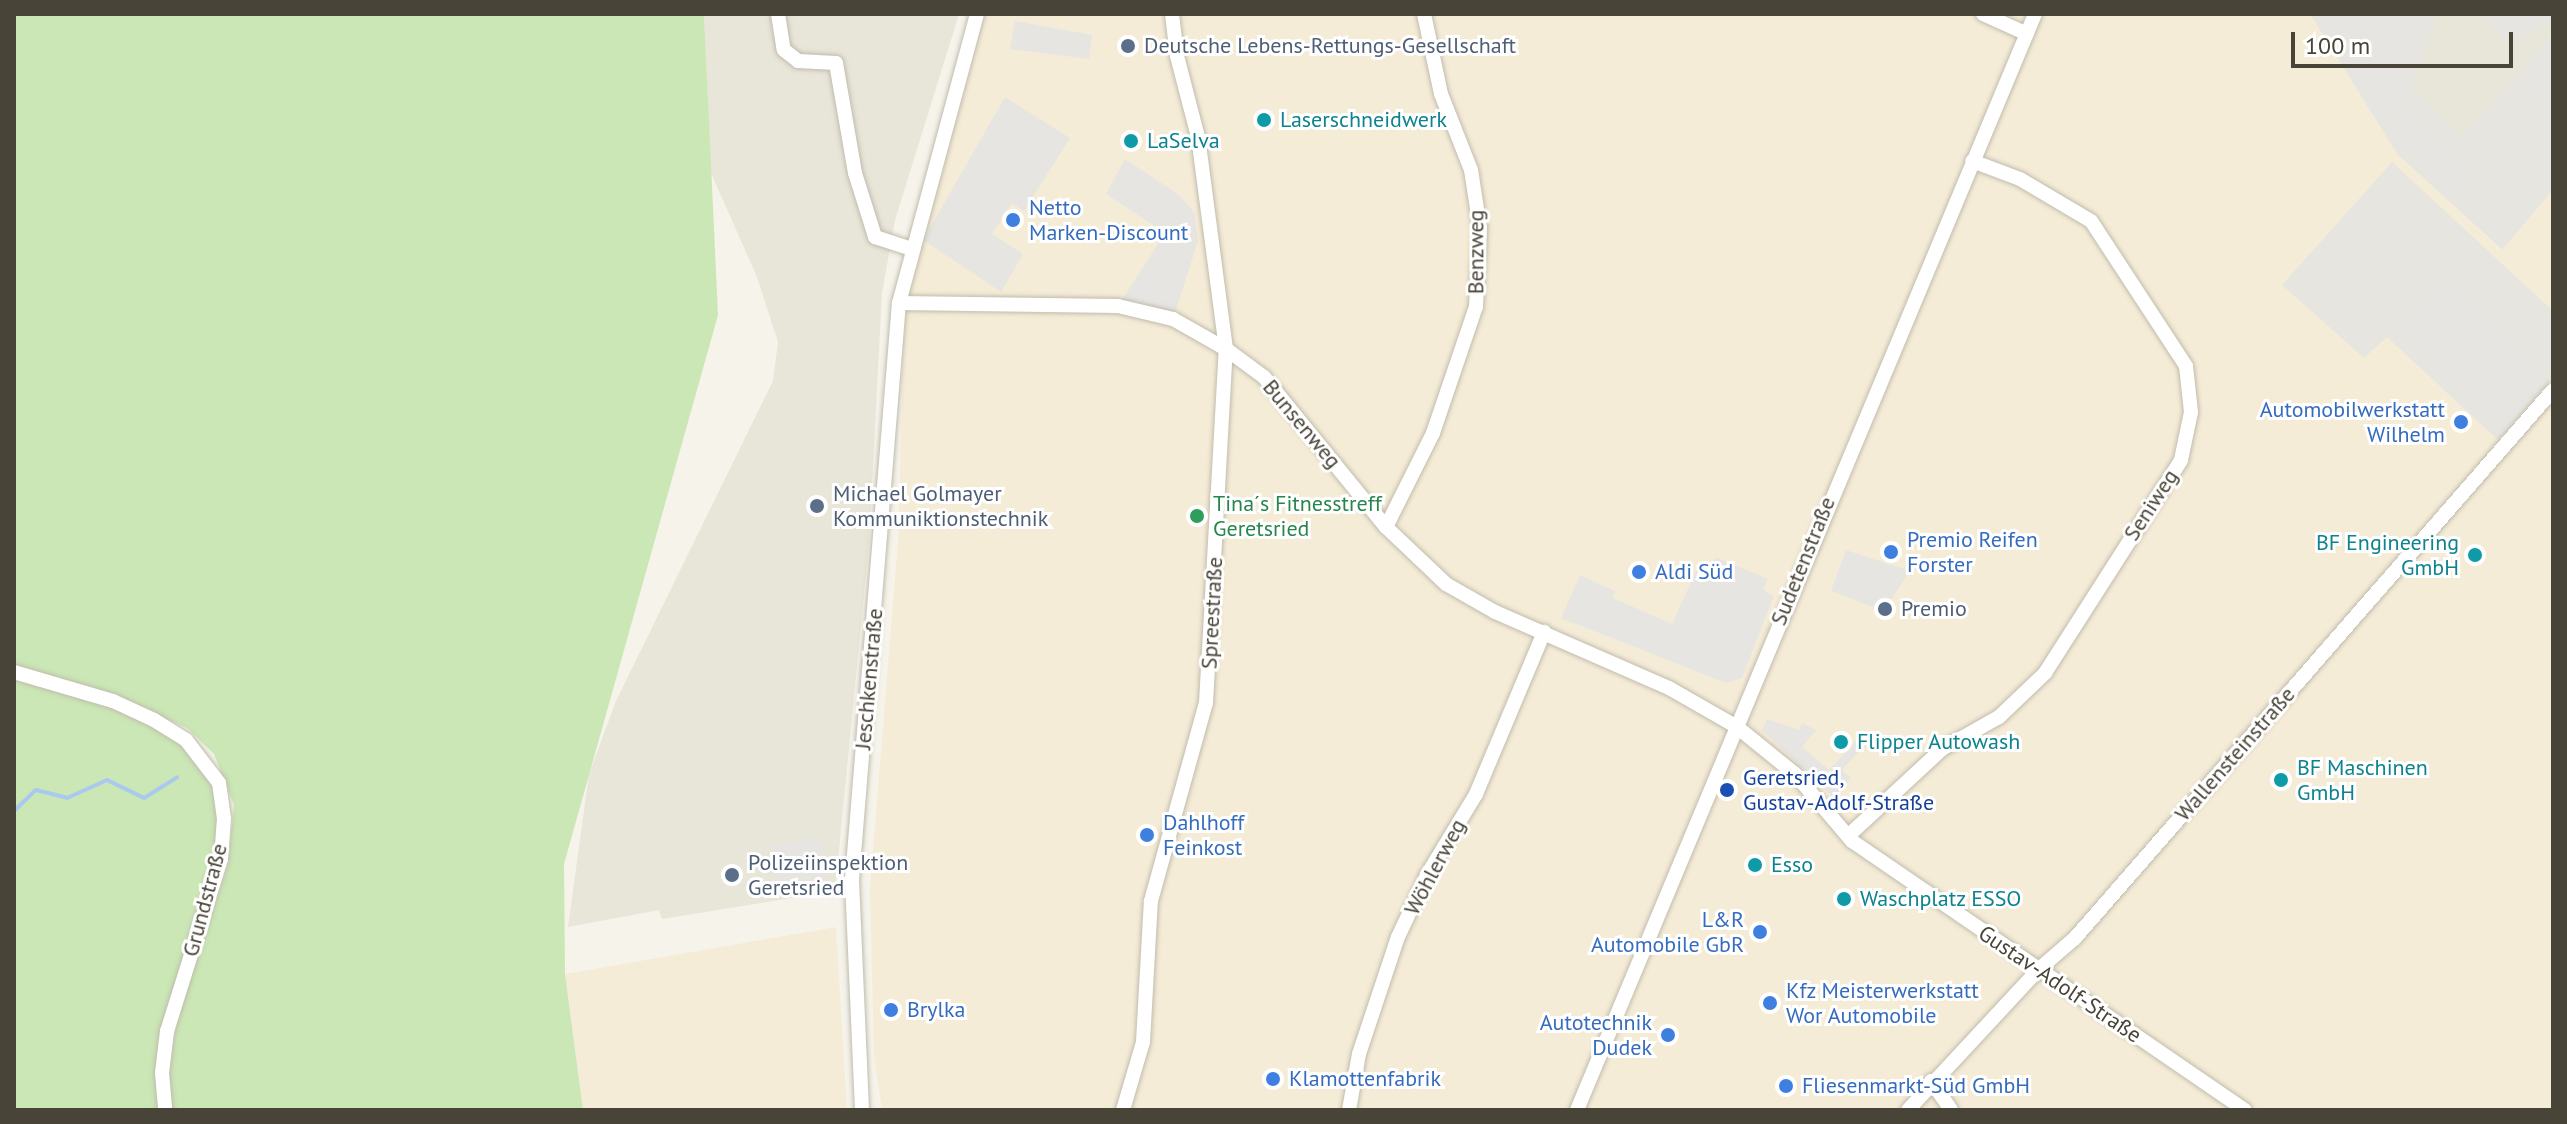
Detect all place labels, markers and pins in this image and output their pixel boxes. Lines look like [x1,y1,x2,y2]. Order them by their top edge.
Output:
place label: Deutsche Lebens-Rettungs-Gesellschaft [1144,33,1516,59]
marker: Deutsche Lebens-Rettungs-Gesellschaft [1119,37,1137,55]
place label: Laserschneidwerk [1280,107,1447,133]
marker: Laserschneidwerk [1255,111,1273,129]
place label: LaSelva [1147,128,1220,154]
marker: LaSelva [1122,132,1140,150]
place label: Netto Marken-Discount [1029,194,1188,246]
marker: Netto Marken-Discount [1004,211,1022,229]
place label: Automobilwerkstatt Wilhelm [2260,396,2445,448]
marker: Automobilwerkstatt Wilhelm [2452,413,2470,431]
place label: Michael Golmayer Kommuniktionstechnik [833,480,1048,532]
place label: Tina´s Fitnesstreff Geretsried [1213,490,1382,542]
marker: Michael Golmayer Kommuniktionstechnik [808,497,826,515]
marker: Tina´s Fitnesstreff Geretsried [1188,507,1206,525]
place label: Premio Reifen Forster [1907,526,2038,578]
place label: BF Engineering GmbH [2316,529,2459,580]
marker: Premio Reifen Forster [1882,543,1900,561]
marker: BF Engineering GmbH [2466,546,2484,564]
place label: Aldi Süd [1655,559,1733,585]
marker: Aldi Süd [1630,563,1648,581]
place label: Premio [1901,596,1967,622]
marker: Premio [1876,600,1894,618]
place label: Flipper Autowash [1857,729,2021,755]
marker: Flipper Autowash [1832,733,1850,751]
place label: BF Maschinen GmbH [2297,754,2428,806]
place label: Geretsried, Gustav-Adolf-Straße [1743,764,1934,816]
marker: BF Maschinen GmbH [2272,771,2290,789]
marker: Geretsried, Gustav-Adolf-Straße [1718,781,1736,799]
place label: Dahlhoff Feinkost [1163,809,1244,860]
marker: Dahlhoff Feinkost [1138,826,1156,844]
place label: Polizeiinspektion Geretsried [748,849,908,900]
place label: Esso [1771,852,1813,878]
marker: Esso [1746,856,1764,874]
marker: Polizeiinspektion Geretsried [723,866,741,884]
place label: Waschplatz ESSO [1860,886,2022,912]
marker: Waschplatz ESSO [1835,890,1853,908]
place label: L&R Automobile GbR [1591,906,1744,958]
marker: L&R Automobile GbR [1751,923,1769,941]
place label: Kfz Meisterwerkstatt Wor Automobile [1786,977,1979,1028]
marker: Kfz Meisterwerkstatt Wor Automobile [1761,994,1779,1012]
place label: Brylka [907,997,965,1023]
marker: Brylka [882,1001,900,1019]
place label: Autotechnik Dudek [1540,1009,1652,1060]
marker: Autotechnik Dudek [1659,1026,1677,1044]
place label: Klamottenfabrik [1289,1066,1441,1092]
marker: Klamottenfabrik [1264,1070,1282,1088]
place label: Fliesenmarkt-Süd GmbH [1802,1073,2030,1099]
marker: Fliesenmarkt-Süd GmbH [1777,1077,1795,1095]

